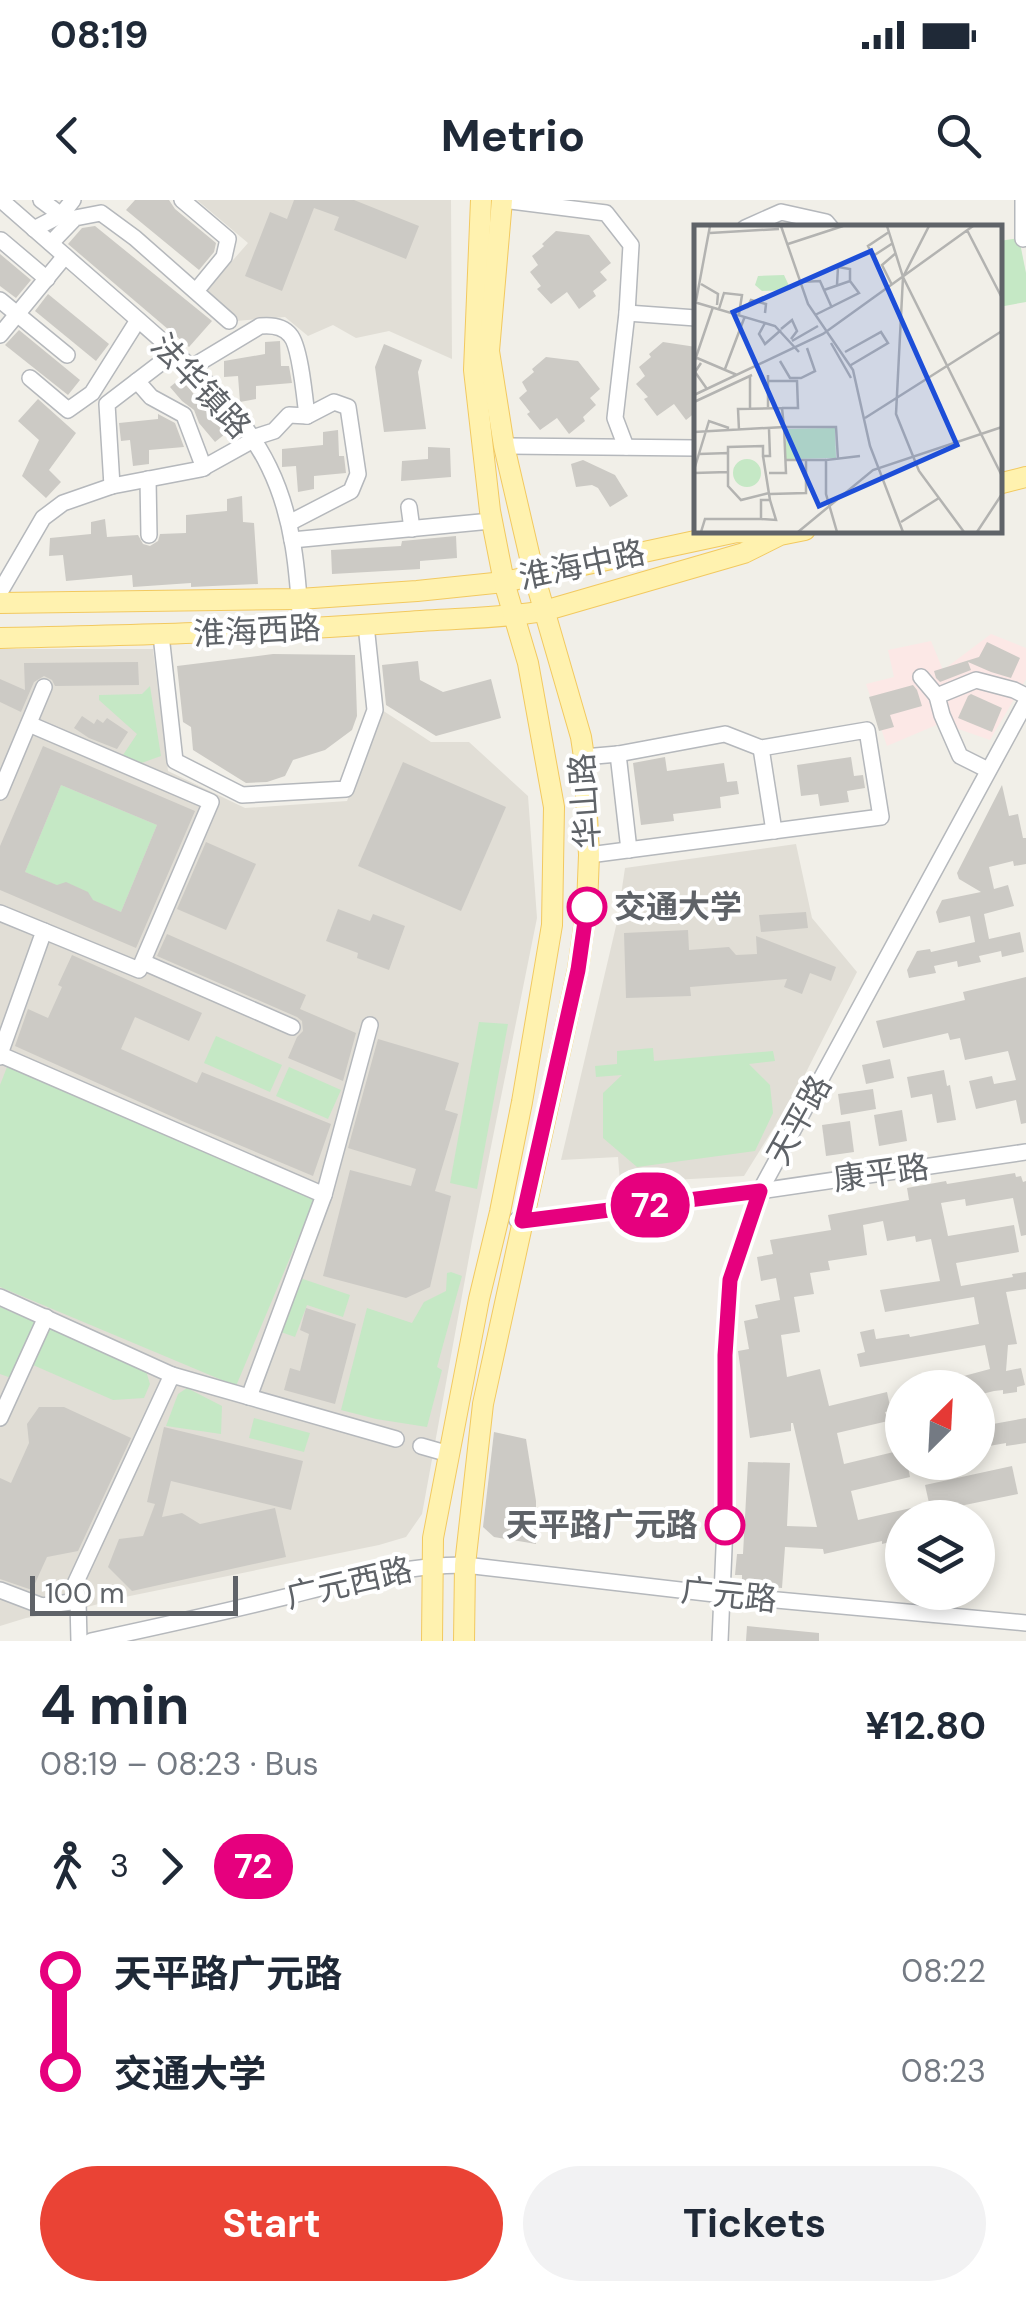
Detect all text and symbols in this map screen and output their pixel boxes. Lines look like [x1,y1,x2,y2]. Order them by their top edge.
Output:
text: 08:19 [50,10,148,60]
text: Metrio [441,106,585,165]
icon: back [40,108,95,163]
icon: search [931,108,986,163]
inset map [694,225,1001,532]
street label: 法华镇路 [142,325,260,447]
street label: 淮海中路 [515,531,649,599]
street label: 淮海西路 [192,607,322,655]
street label: 华山路 [561,752,609,850]
place label: 交通大学 [614,886,742,928]
marker: 交通大学 [568,888,606,926]
street label: 天平路 [757,1068,841,1172]
street label: 康平路 [831,1146,931,1200]
line badge: 72 [605,1172,695,1238]
text: 72 [631,1182,669,1228]
north arrow [885,1370,995,1480]
map controls [885,1370,995,1610]
button: layers [885,1500,995,1610]
place label: 天平路广元路 [506,1504,698,1546]
marker: 天平路广元路 [706,1506,744,1544]
street label: 广元西路 [282,1548,416,1618]
street label: 广元路 [679,1569,779,1621]
scale bar [30,1571,238,1616]
text: 100 m [45,1575,124,1612]
text: 4 min [40,1669,189,1741]
text: ¥12.80 [865,1701,986,1751]
text: 08:19 – 08:23 · Bus [40,1743,319,1785]
icon: walk [40,1839,95,1894]
icon: forward [144,1839,199,1894]
text: 72 [234,1843,273,1889]
text: 3 [110,1845,129,1887]
text: 天平路广元路 [114,1949,342,1999]
text: 08:22 [901,1950,986,1992]
text: 交通大学 [114,2049,266,2099]
text: 08:23 [901,2050,986,2092]
button: Start [40,2166,503,2281]
button: Tickets [523,2166,986,2281]

